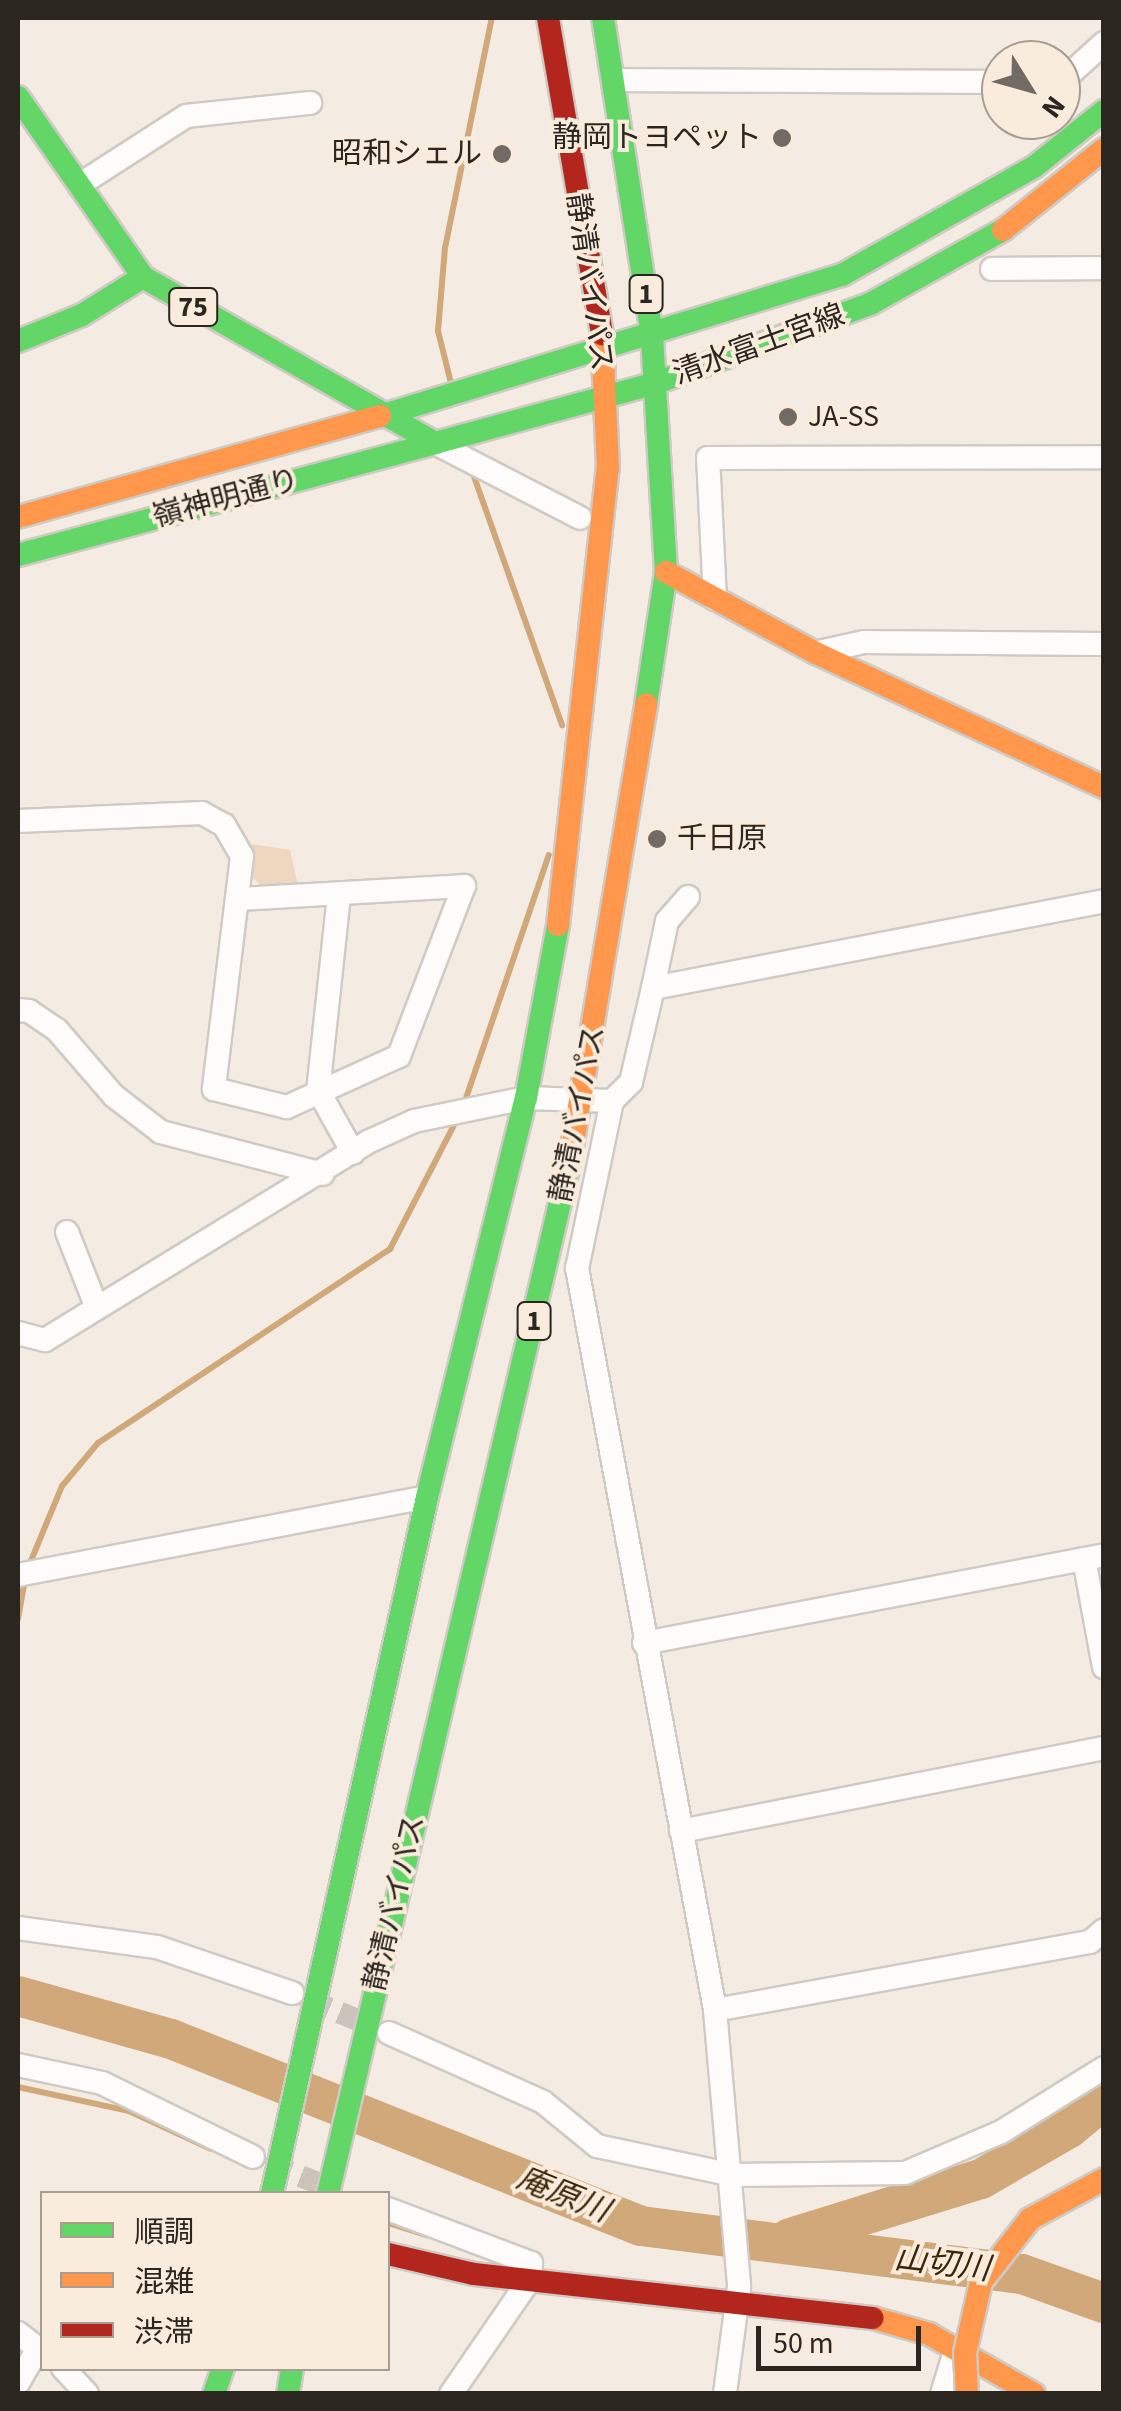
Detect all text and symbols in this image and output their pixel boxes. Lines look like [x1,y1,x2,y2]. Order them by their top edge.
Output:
north arrow [981,40,1081,140]
text: N [1032,87,1075,126]
place label: 静岡トヨペット [552,120,762,156]
marker: 静岡トヨペット [771,127,793,149]
place label: 昭和シェル [332,136,482,172]
marker: 昭和シェル [491,143,513,165]
street label: 静清バイパス [559,190,619,374]
road number: 1 [628,271,664,317]
road number: 75 [168,284,218,330]
street label: 清水富士宮線 [668,297,850,393]
place label: JA-SS [808,399,879,435]
marker: JA-SS [777,406,799,428]
street label: 嶺神明通り [149,462,303,536]
place label: 千日原 [677,821,767,857]
marker: 千日原 [646,828,668,850]
street label: 静清バイパス [543,1022,613,1206]
road number: 1 [516,1298,552,1344]
street label: 静清バイパス [357,1811,433,1995]
water label: 庵原川 [511,2159,615,2231]
legend [40,2191,390,2371]
text: 順調 [134,2211,194,2254]
water label: 山切川 [892,2239,992,2289]
text: 混雑 [134,2261,194,2304]
scale bar [761,2306,926,2368]
text: 渋滞 [134,2311,194,2354]
text: 50 m [773,2322,834,2365]

